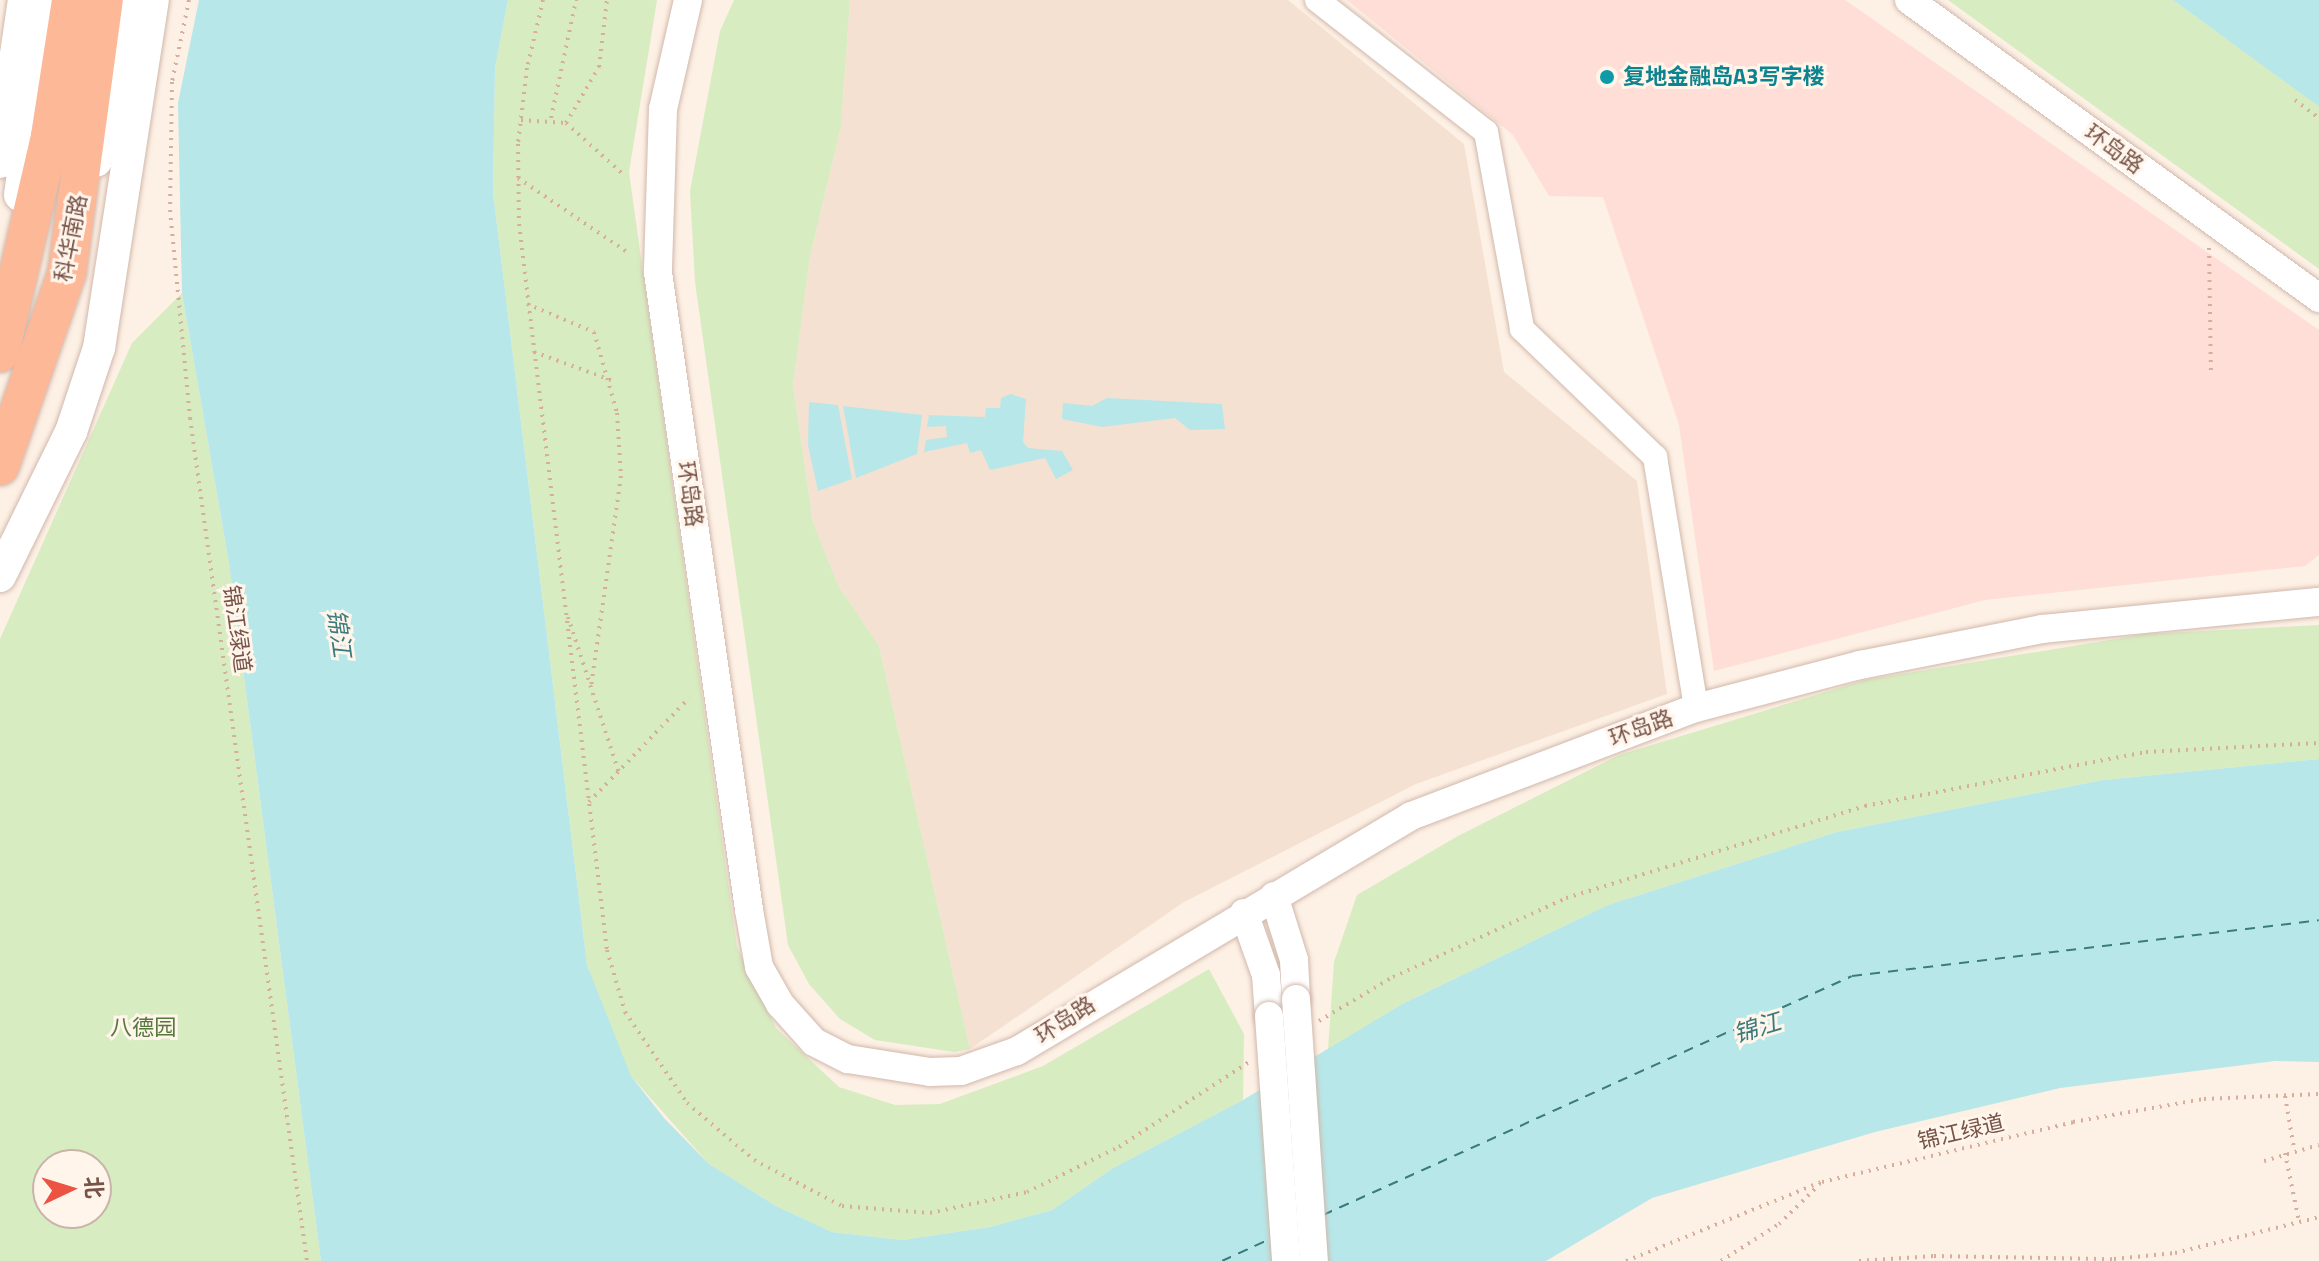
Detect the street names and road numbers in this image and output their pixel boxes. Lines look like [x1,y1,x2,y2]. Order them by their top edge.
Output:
street label: 环岛路 [2080,119,2148,179]
street label: 科华南路 [50,192,92,284]
street label: 环岛路 [672,459,708,529]
street label: 锦江绿道 [218,584,256,674]
street label: 环岛路 [1605,704,1677,752]
street label: 环岛路 [1030,991,1100,1049]
street label: 锦江绿道 [1915,1109,2007,1155]

